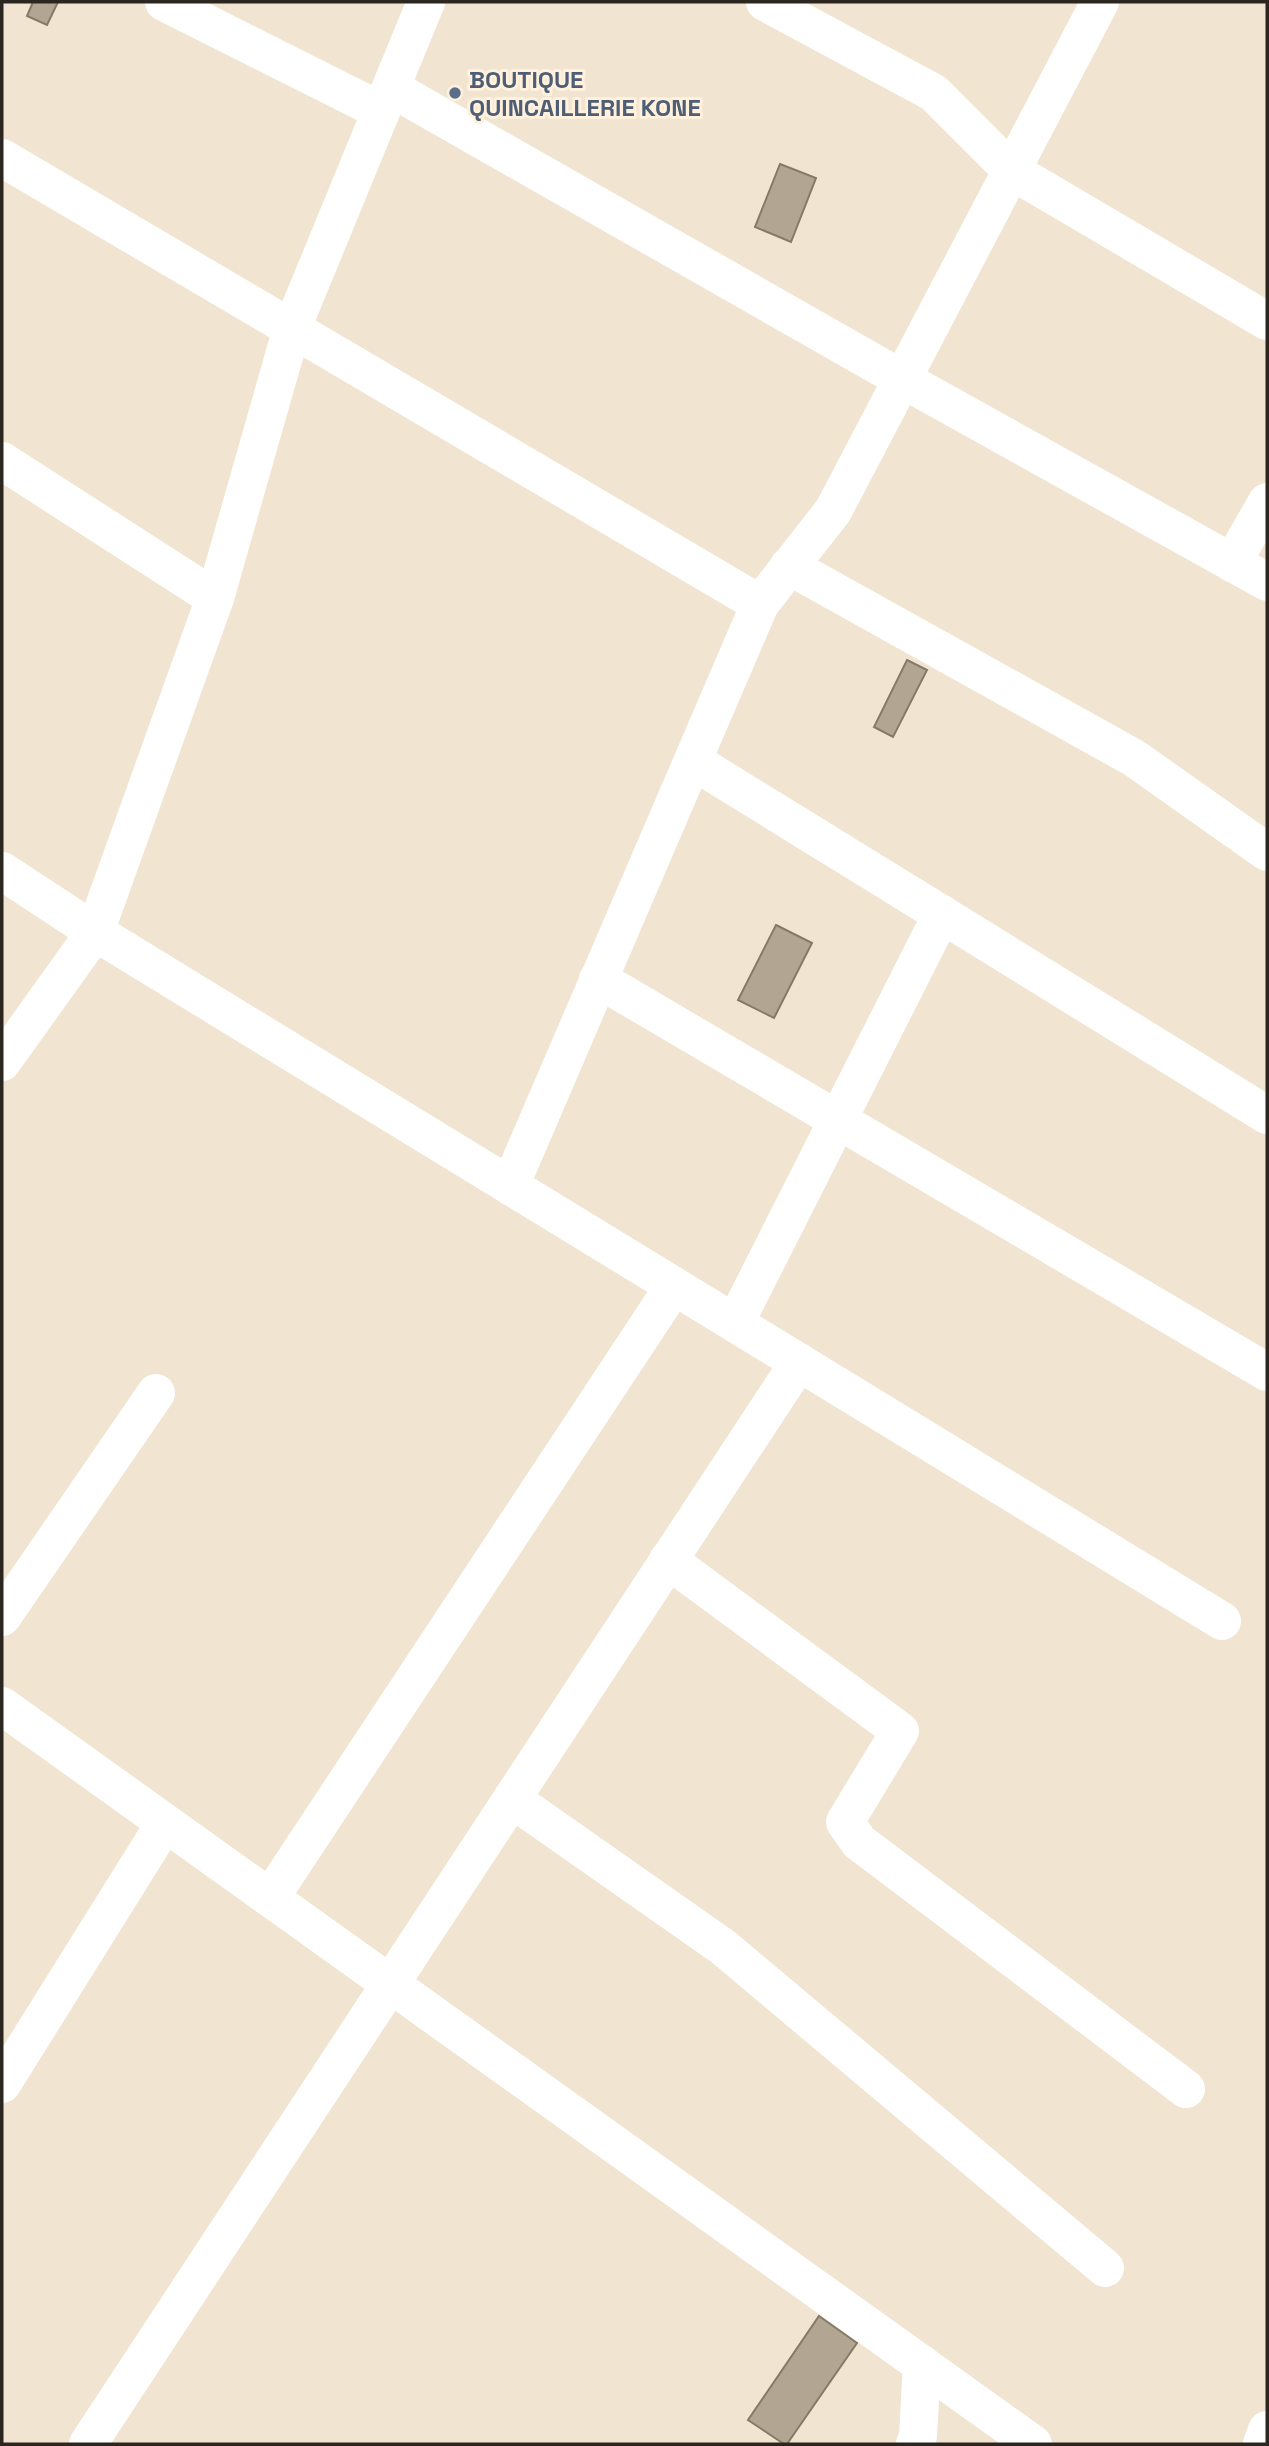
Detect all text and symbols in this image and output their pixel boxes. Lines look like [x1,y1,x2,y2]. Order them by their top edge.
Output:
place label: BOUTIQUE QUINCAILLERIE KONE [469,64,701,123]
marker: BOUTIQUE QUINCAILLERIE KONE [447,85,463,101]

